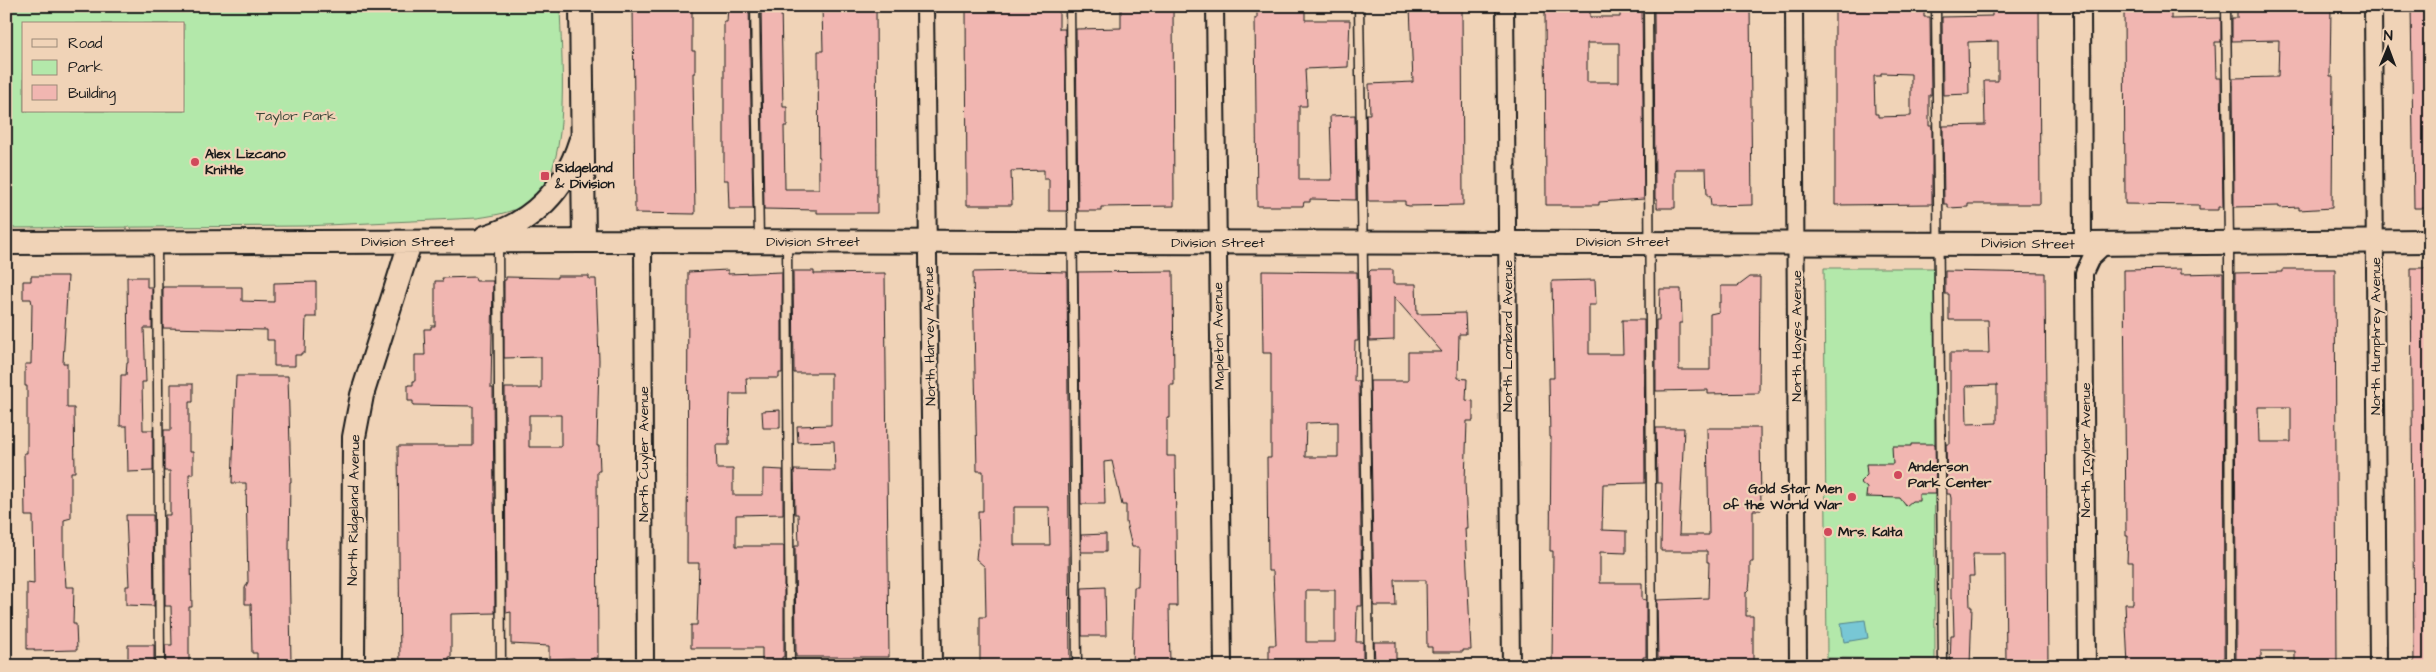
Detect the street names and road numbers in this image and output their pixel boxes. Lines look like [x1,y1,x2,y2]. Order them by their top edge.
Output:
street label: Division Street [361,232,455,252]
street label: Division Street [766,232,860,252]
street label: Division Street [1576,232,1670,252]
street label: Division Street [1171,233,1265,253]
street label: Division Street [1981,233,2075,255]
street label: North Humphrey Avenue [2366,257,2386,415]
street label: North Lombard Avenue [1498,260,1518,412]
street label: North Harvey Avenue [919,266,941,406]
street label: North Hayes Avenue [1787,270,1807,402]
street label: Mapleton Avenue [1208,281,1230,390]
street label: North Taylor Avenue [2076,382,2096,518]
street label: North Cuyler Avenue [634,386,654,522]
street label: North Ridgeland Avenue [343,434,365,586]

